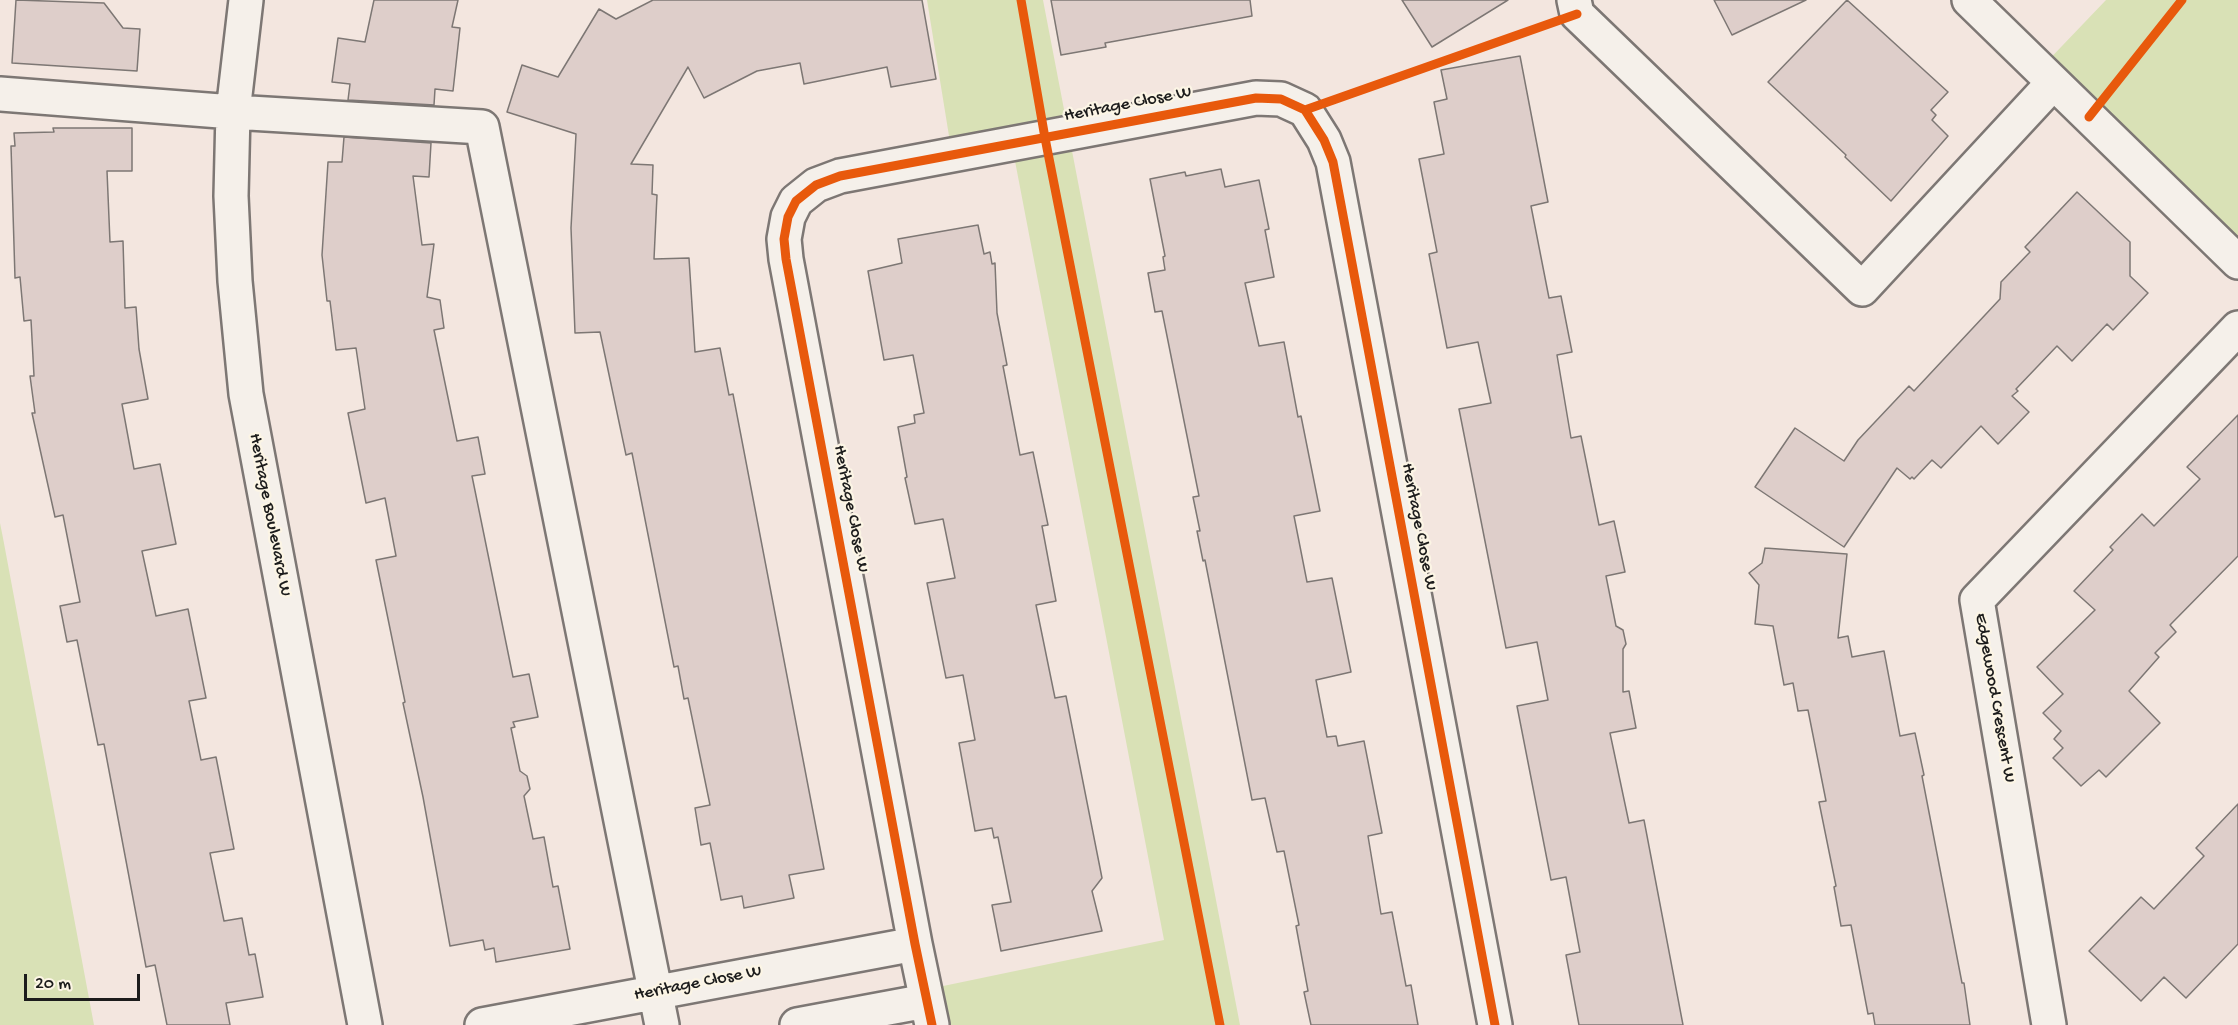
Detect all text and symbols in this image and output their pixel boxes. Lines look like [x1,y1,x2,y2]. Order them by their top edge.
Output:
street label: Heritage Close W [1062,82,1194,128]
street label: Heritage Boulevard W [243,432,295,598]
street label: Heritage Close W [827,443,873,575]
street label: Heritage Close W [1395,461,1441,593]
street label: Edgewood Crescent W [1968,612,2020,784]
street label: Heritage Close W [632,961,764,1007]
scale bar [27,962,142,1000]
text: 20 m [35,974,71,995]

